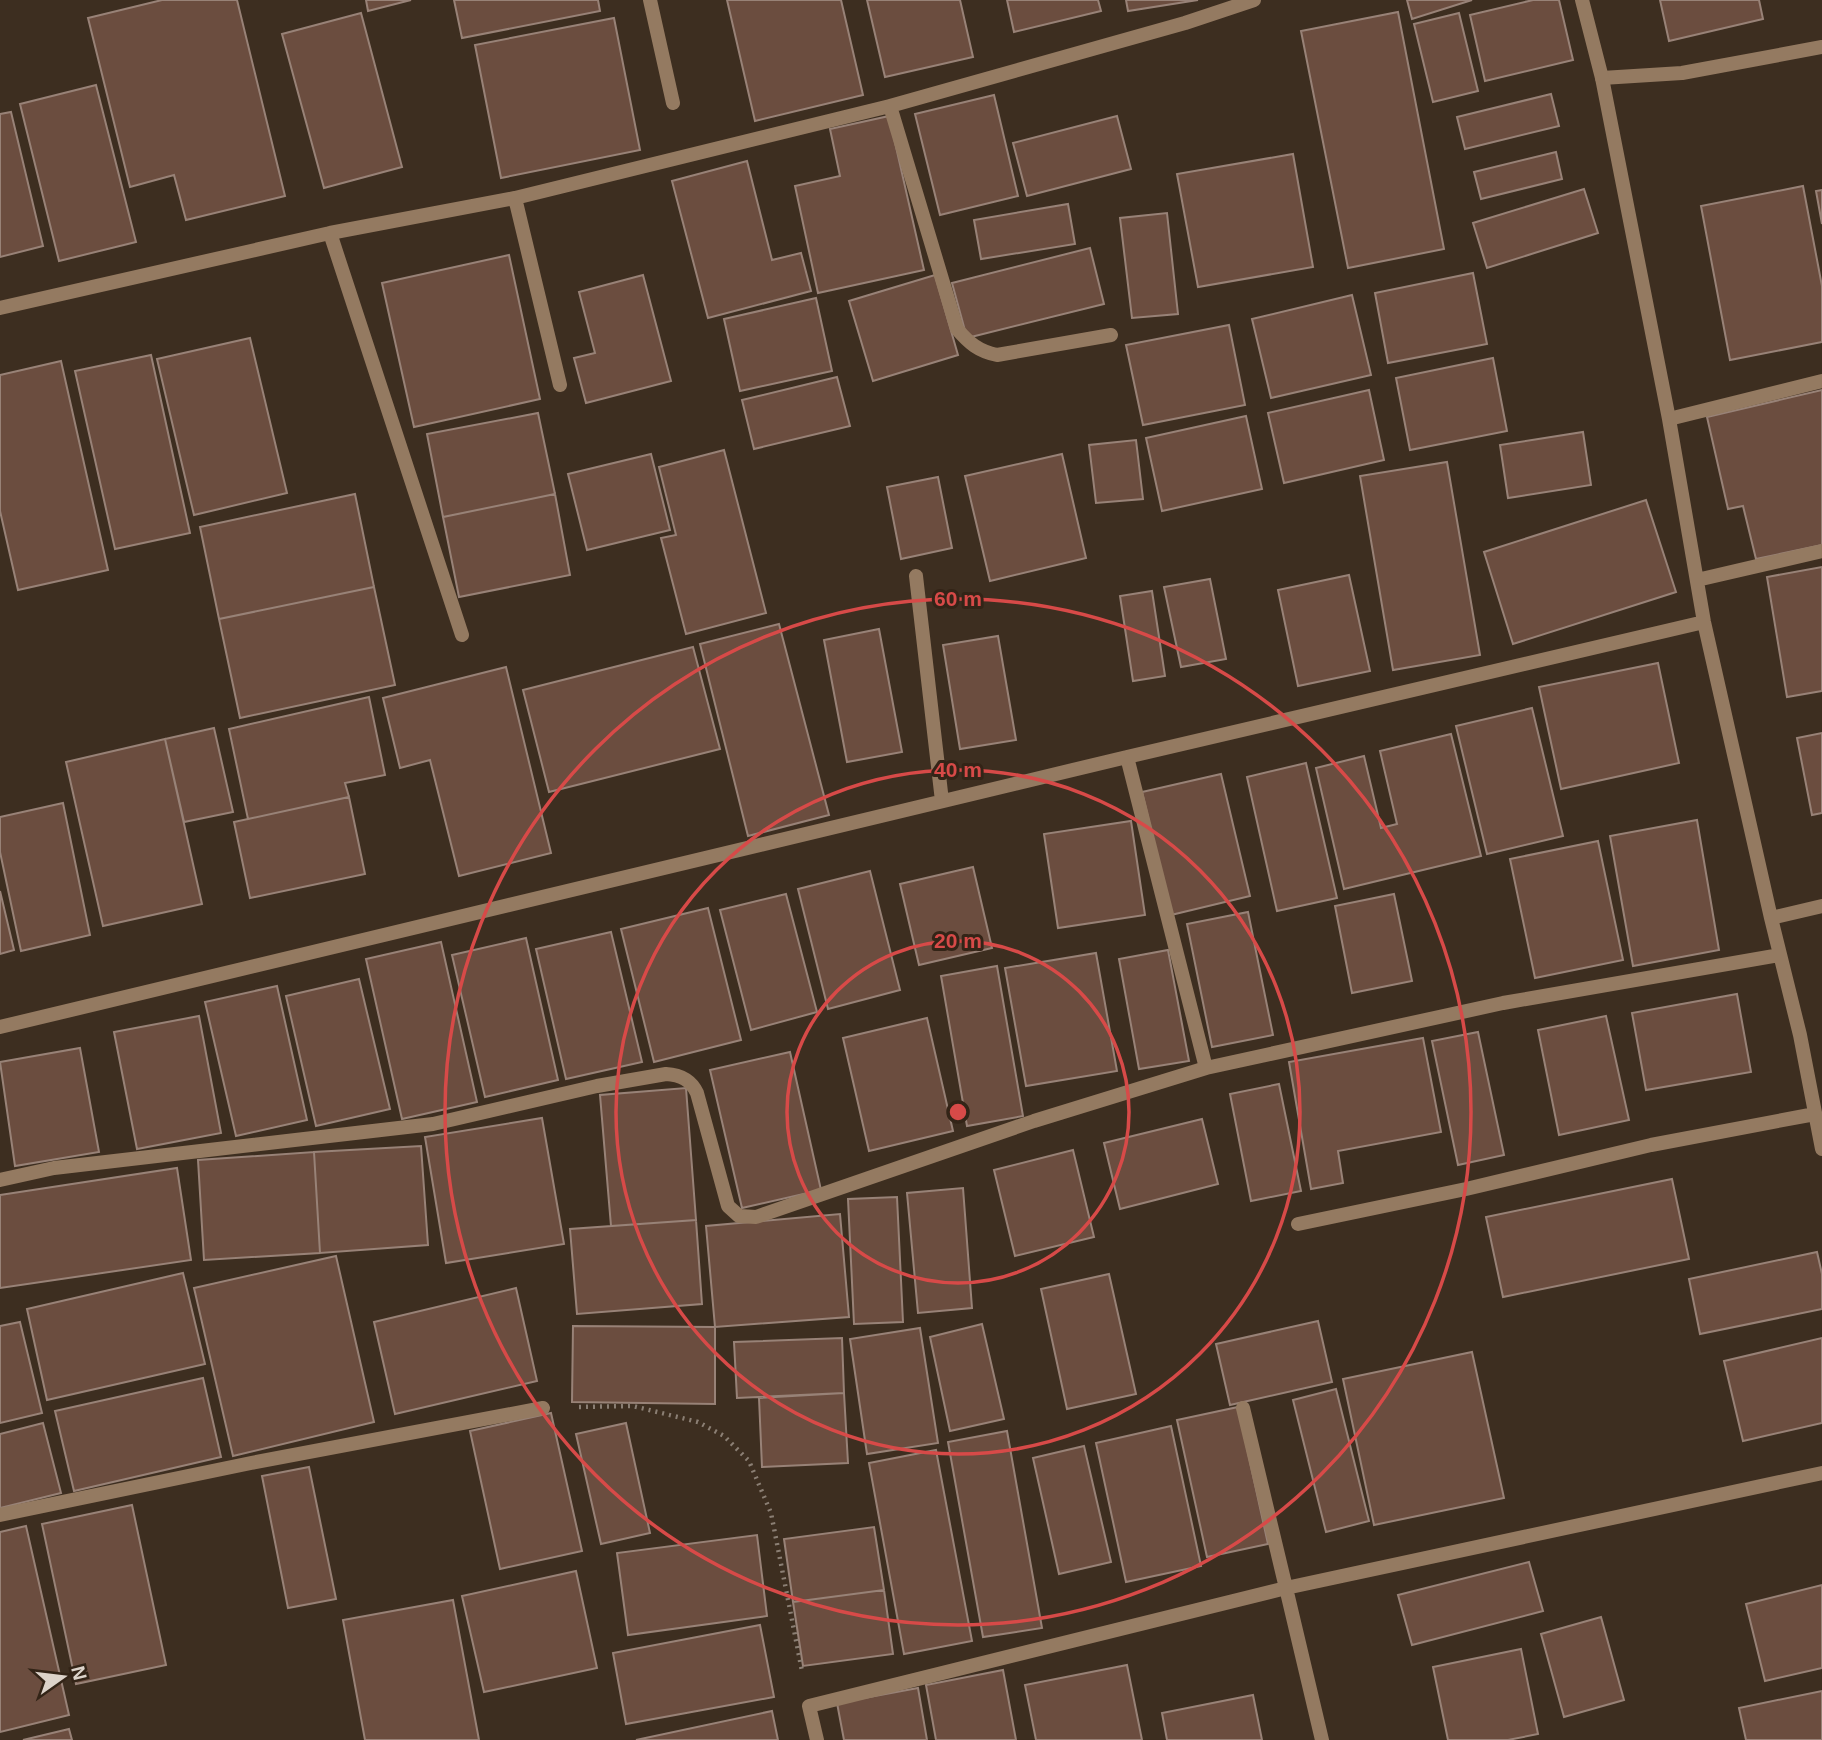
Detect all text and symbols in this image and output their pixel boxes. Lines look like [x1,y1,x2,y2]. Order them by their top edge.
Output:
text: 60 m [934,587,982,610]
text: 40 m [934,758,982,781]
text: 20 m [934,929,982,952]
centre of rings [946,1100,970,1124]
north arrow [28,1642,98,1712]
text: N [67,1664,91,1682]

